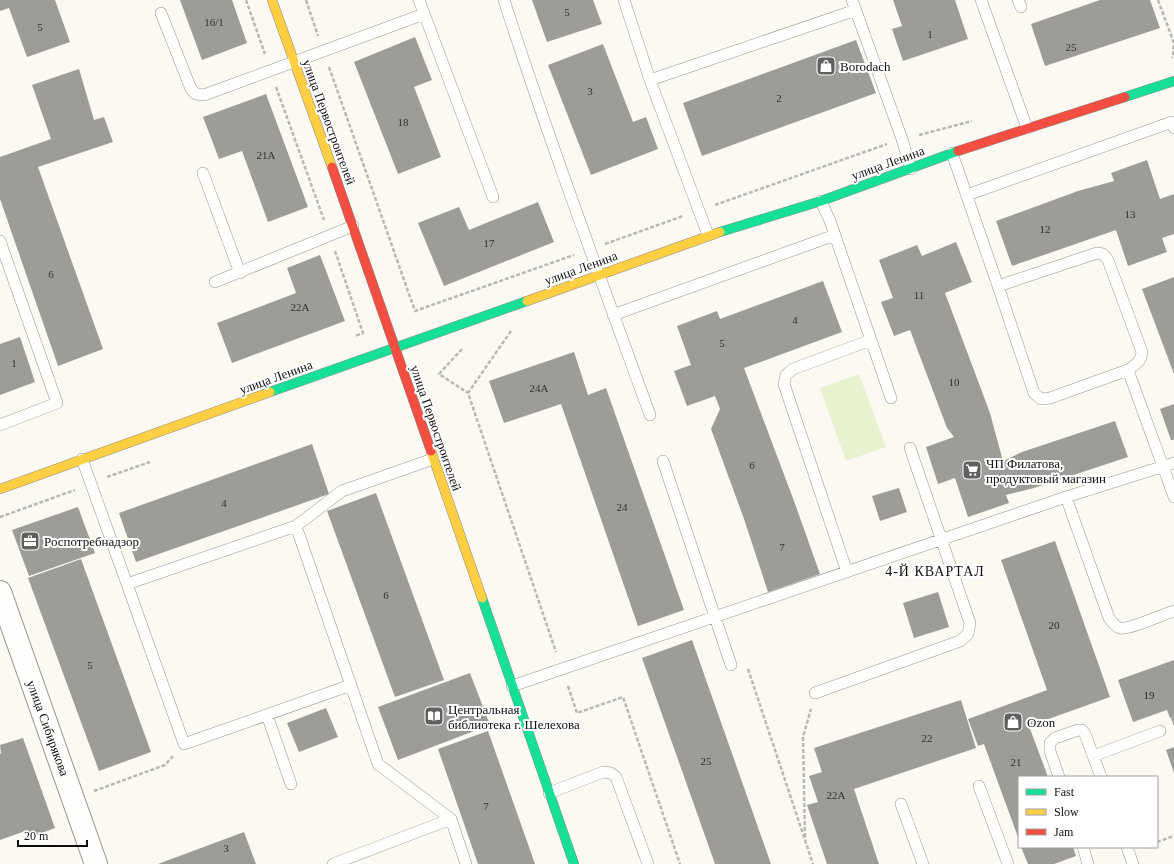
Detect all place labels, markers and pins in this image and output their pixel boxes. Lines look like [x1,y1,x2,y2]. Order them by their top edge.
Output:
shop icon: Borodach [815,55,837,77]
place label: Borodach [840,59,891,74]
place label: ЧП Филатова, продуктовый магазин [986,456,1106,486]
supermarket icon: ЧП Филатова, продуктовый магазин [961,459,983,481]
office icon: Роспотребнадзор [19,530,41,552]
place label: Роспотребнадзор [44,534,139,549]
place label: Центральная библиотека г. Шелехова [448,702,580,732]
library icon: Центральная библиотека г. Шелехова [423,705,445,727]
shop icon: Ozon [1002,711,1024,733]
place label: Ozon [1027,715,1056,730]

